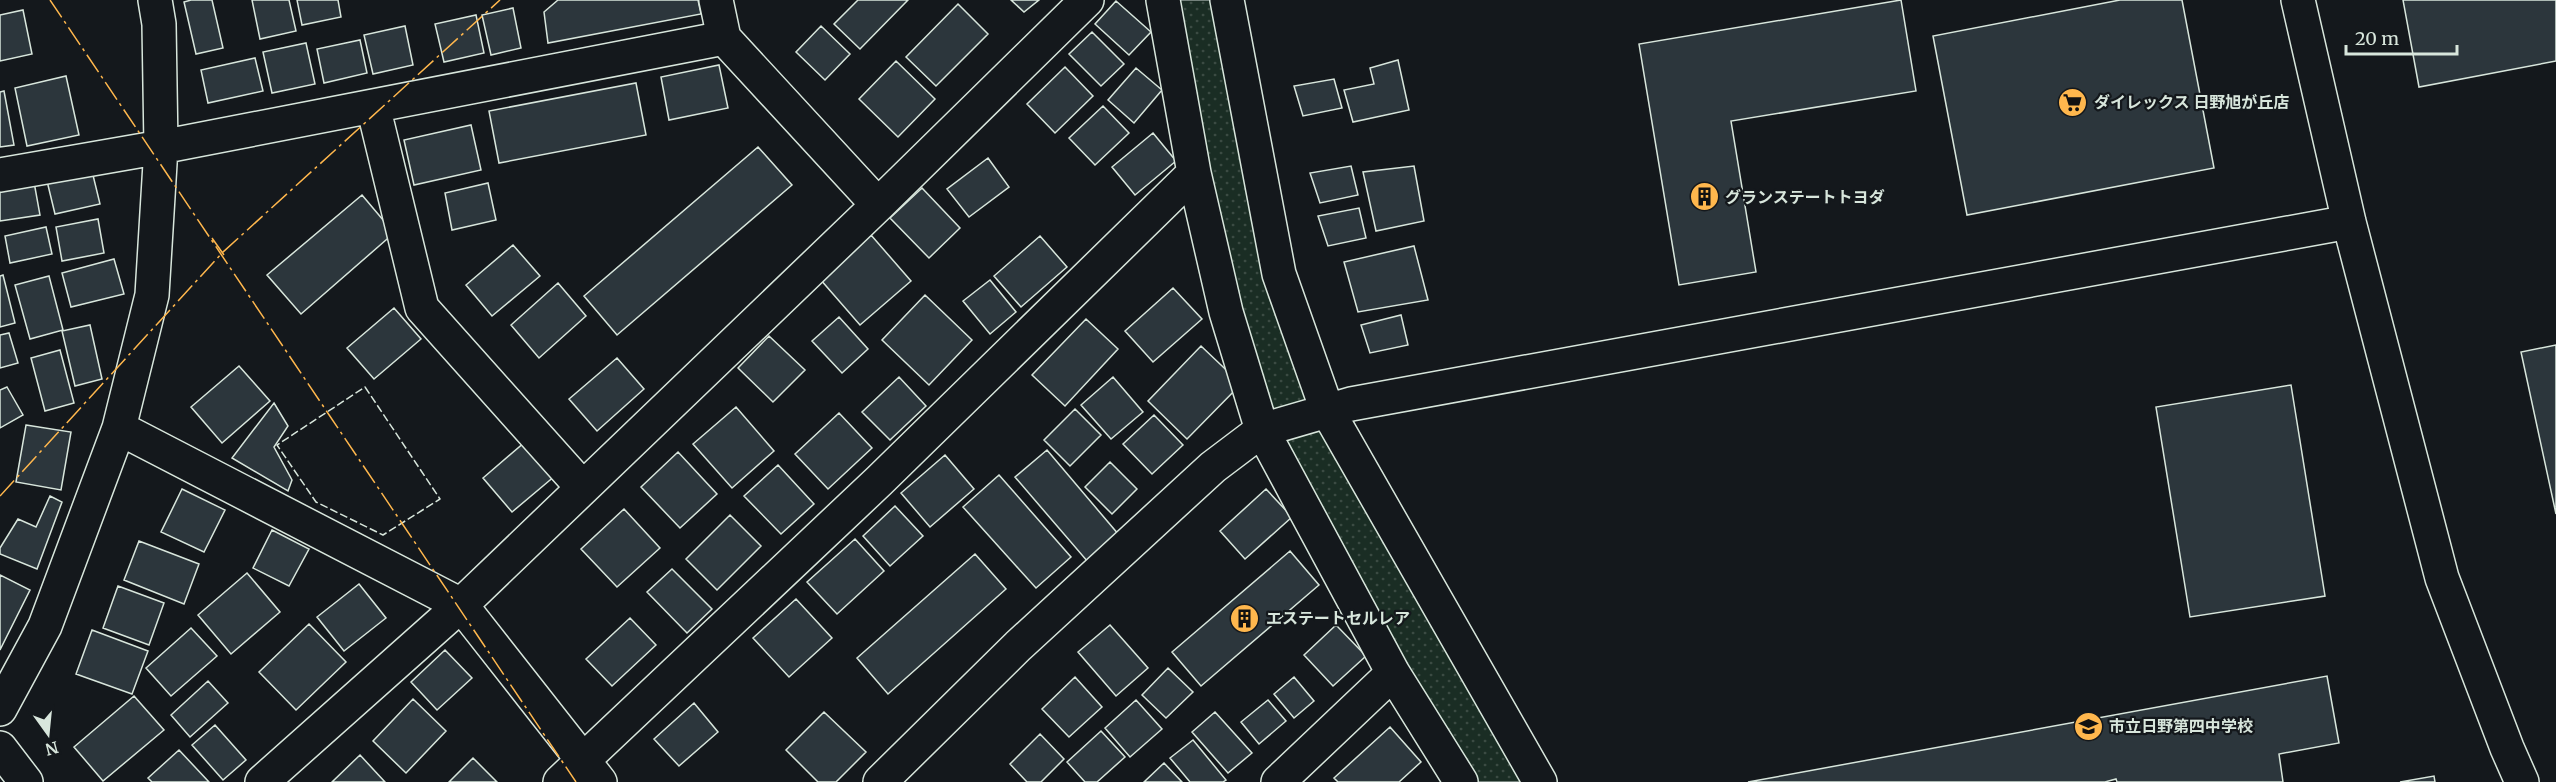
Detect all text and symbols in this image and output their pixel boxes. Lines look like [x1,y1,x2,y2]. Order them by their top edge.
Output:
scale bar [2346,18,2457,56]
text: 20 m [2355,27,2399,50]
supermarket icon: ダイレックス 日野旭が丘店 [2057,86,2089,118]
place label: ダイレックス 日野旭が丘店 [2094,92,2289,112]
building icon: グランステートトヨダ [1688,181,1720,213]
place label: グランステートトヨダ [1725,187,1885,207]
building icon: エステートセルレア [1229,602,1261,634]
place label: エステートセルレア [1266,608,1410,628]
north arrow [18,704,78,764]
school or university icon: 市立日野第四中学校 [2072,710,2104,742]
place label: 市立日野第四中学校 [2109,716,2253,736]
text: N [43,737,61,760]

